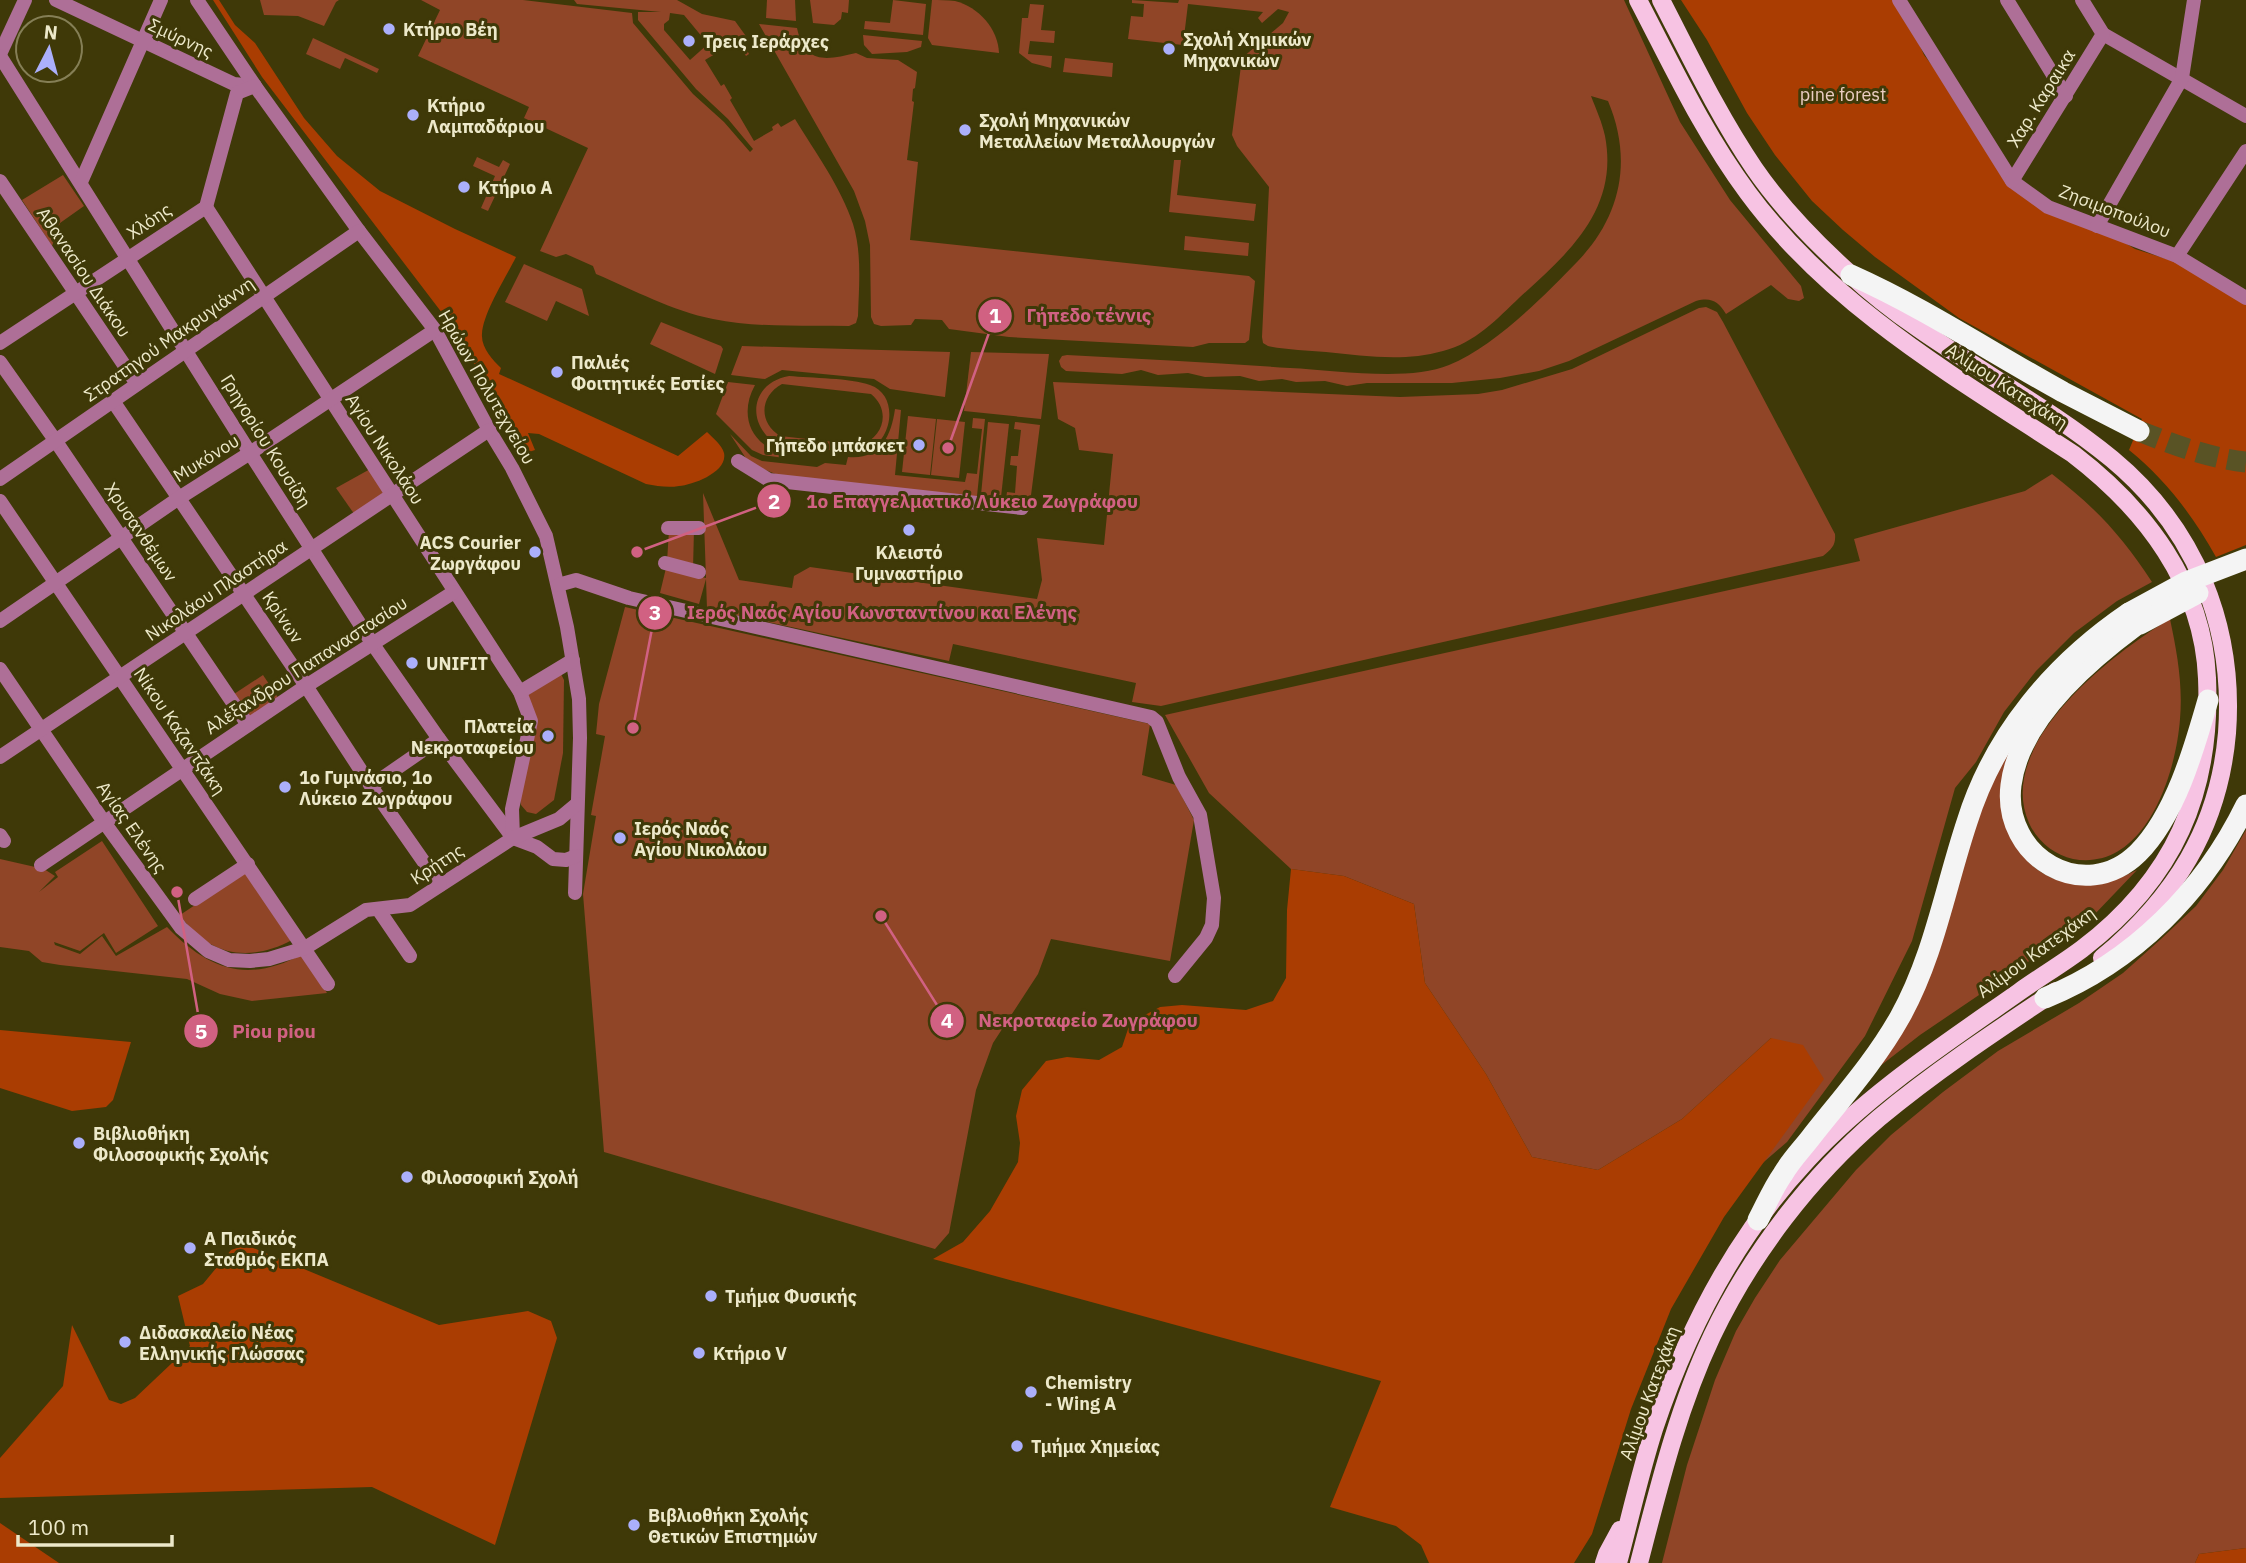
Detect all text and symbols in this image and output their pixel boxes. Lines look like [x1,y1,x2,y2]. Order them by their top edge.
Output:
street label: Σμύρνης [145,13,217,63]
north arrow [14,14,84,84]
place label: Κτήριο Βέη [403,18,498,41]
text: N [43,19,59,45]
marker: Κτήριο Βέη [381,21,397,37]
place label: Σχολή Χημικών Μηχανικών [1183,28,1312,72]
place label: Τρεις Ιεράρχες [703,30,829,53]
marker: Τρεις Ιεράρχες [681,33,697,49]
marker: Σχολή Χημικών Μηχανικών [1161,41,1177,57]
street label: Χαρ. Καραικα [2002,45,2080,151]
park label: pine forest [1800,83,1886,106]
place label: Κτήριο Λαμπαδάριου [427,94,544,138]
marker: Κτήριο Λαμπαδάριου [405,107,421,123]
place label: Σχολή Μηχανικών Μεταλλείων Μεταλλουργών [979,109,1215,153]
marker: Σχολή Μηχανικών Μεταλλείων Μεταλλουργών [957,122,973,138]
place label: Κτήριο Α [478,176,553,199]
marker: Κτήριο Α [456,179,472,195]
street label: Ζησιμοπούλου [2056,179,2174,243]
street label: Χλόης [122,198,176,244]
street label: Αθανασίου Διάκου [32,203,136,341]
street label: Στρατηγού Μακρυγιάννη [79,272,259,406]
callout: Γήπεδο τέννις [977,296,1165,336]
text: 1 [989,301,1002,329]
text: Γήπεδο τέννις [1027,303,1152,327]
street label: Ηρώων Πολυτεχνείου [433,306,541,468]
street label: Αλίμου Κατεχάκη [1941,338,2073,434]
place label: Παλιές Φοιτητικές Εστίες [571,351,725,395]
marker: Παλιές Φοιτητικές Εστίες [549,364,565,380]
street label: Γρηγορίου Κουσίδη [216,370,316,512]
street label: Αγίου Νικολάου [341,389,429,509]
street label: Μυκόνου [169,429,243,487]
place label: Γήπεδο μπάσκετ [766,434,905,457]
marker: Γήπεδο μπάσκετ [911,437,927,453]
street label: Χρυσανθέμων [99,478,183,586]
callout: 1ο Επαγγελματικό Λύκειο Ζωγράφου [757,481,1152,521]
text: 2 [768,487,780,515]
text: 1ο Επαγγελματικό Λύκειο Ζωγράφου [806,489,1138,513]
marker: Κλειστό Γυμναστήριο [901,522,917,538]
place label: ACS Courier Ζωργάφου [420,531,521,575]
street label: Νικολάου Πλαστήρα [141,534,291,646]
place label: Κλειστό Γυμναστήριο [855,541,963,585]
marker: ACS Courier Ζωργάφου [527,544,543,560]
street label: Κρίνων [257,587,309,647]
street label: Αλέξανδρου Παπαναστασίου [200,591,412,739]
callout: Ιερός Ναός Αγίου Κωνσταντίνου και Ελένης [637,593,1091,633]
text: 3 [649,598,661,626]
text: Ιερός Ναός Αγίου Κωνσταντίνου και Ελένης [687,600,1078,624]
place label: UNIFIT [426,652,489,675]
marker: UNIFIT [404,655,420,671]
street label: Νίκου Καζαντζάκη [129,663,231,799]
place label: Πλατεία Νεκροταφείου [411,715,534,759]
marker: Πλατεία Νεκροταφείου [540,728,556,744]
place label: 1ο Γυμνάσιο, 1ο Λύκειο Ζωγράφου [299,766,452,810]
street label: Αγίας Ελένης [92,777,172,878]
marker: 1ο Γυμνάσιο, 1ο Λύκειο Ζωγράφου [277,779,293,795]
place label: Ιερός Ναός Αγίου Νικολάου [634,817,767,861]
marker: Ιερός Ναός Αγίου Νικολάου [612,830,628,846]
street label: Κρήτης [406,838,468,890]
street label: Αλίμου Κατεχάκη [1972,901,2100,1003]
callout: Νεκροταφείο Ζωγράφου [930,1001,1212,1041]
text: 4 [941,1006,953,1034]
text: Νεκροταφείο Ζωγράφου [978,1008,1198,1032]
callout: Piou piou [183,1011,330,1051]
text: 5 [195,1017,207,1045]
text: Piou piou [232,1019,316,1043]
place label: Βιβλιοθήκη Φιλοσοφικής Σχολής [93,1122,269,1166]
marker: Βιβλιοθήκη Φιλοσοφικής Σχολής [71,1135,87,1151]
place label: Φιλοσοφική Σχολή [421,1166,579,1189]
marker: Φιλοσοφική Σχολή [399,1169,415,1185]
place label: Α Παιδικός Σταθμός ΕΚΠΑ [204,1227,329,1271]
marker: Α Παιδικός Σταθμός ΕΚΠΑ [182,1240,198,1256]
place label: Τμήμα Φυσικής [725,1285,857,1308]
marker: Τμήμα Φυσικής [703,1288,719,1304]
place label: Διδασκαλείο Νέας Ελληνικής Γλώσσας [139,1321,305,1365]
street label: Αλίμου Κατεχάκη [1614,1323,1684,1463]
marker: Διδασκαλείο Νέας Ελληνικής Γλώσσας [117,1334,133,1350]
place label: Κτήριο V [713,1342,787,1365]
marker: Κτήριο V [691,1345,707,1361]
place label: Chemistry - Wing Α [1045,1371,1132,1415]
marker: Chemistry - Wing Α [1023,1384,1039,1400]
place label: Τμήμα Χημείας [1031,1435,1160,1458]
marker: Τμήμα Χημείας [1009,1438,1025,1454]
scale bar [18,1504,172,1548]
place label: Βιβλιοθήκη Σχολής Θετικών Επιστημών [648,1504,818,1548]
text: 100 m [28,1513,89,1541]
marker: Βιβλιοθήκη Σχολής Θετικών Επιστημών [626,1517,642,1533]

